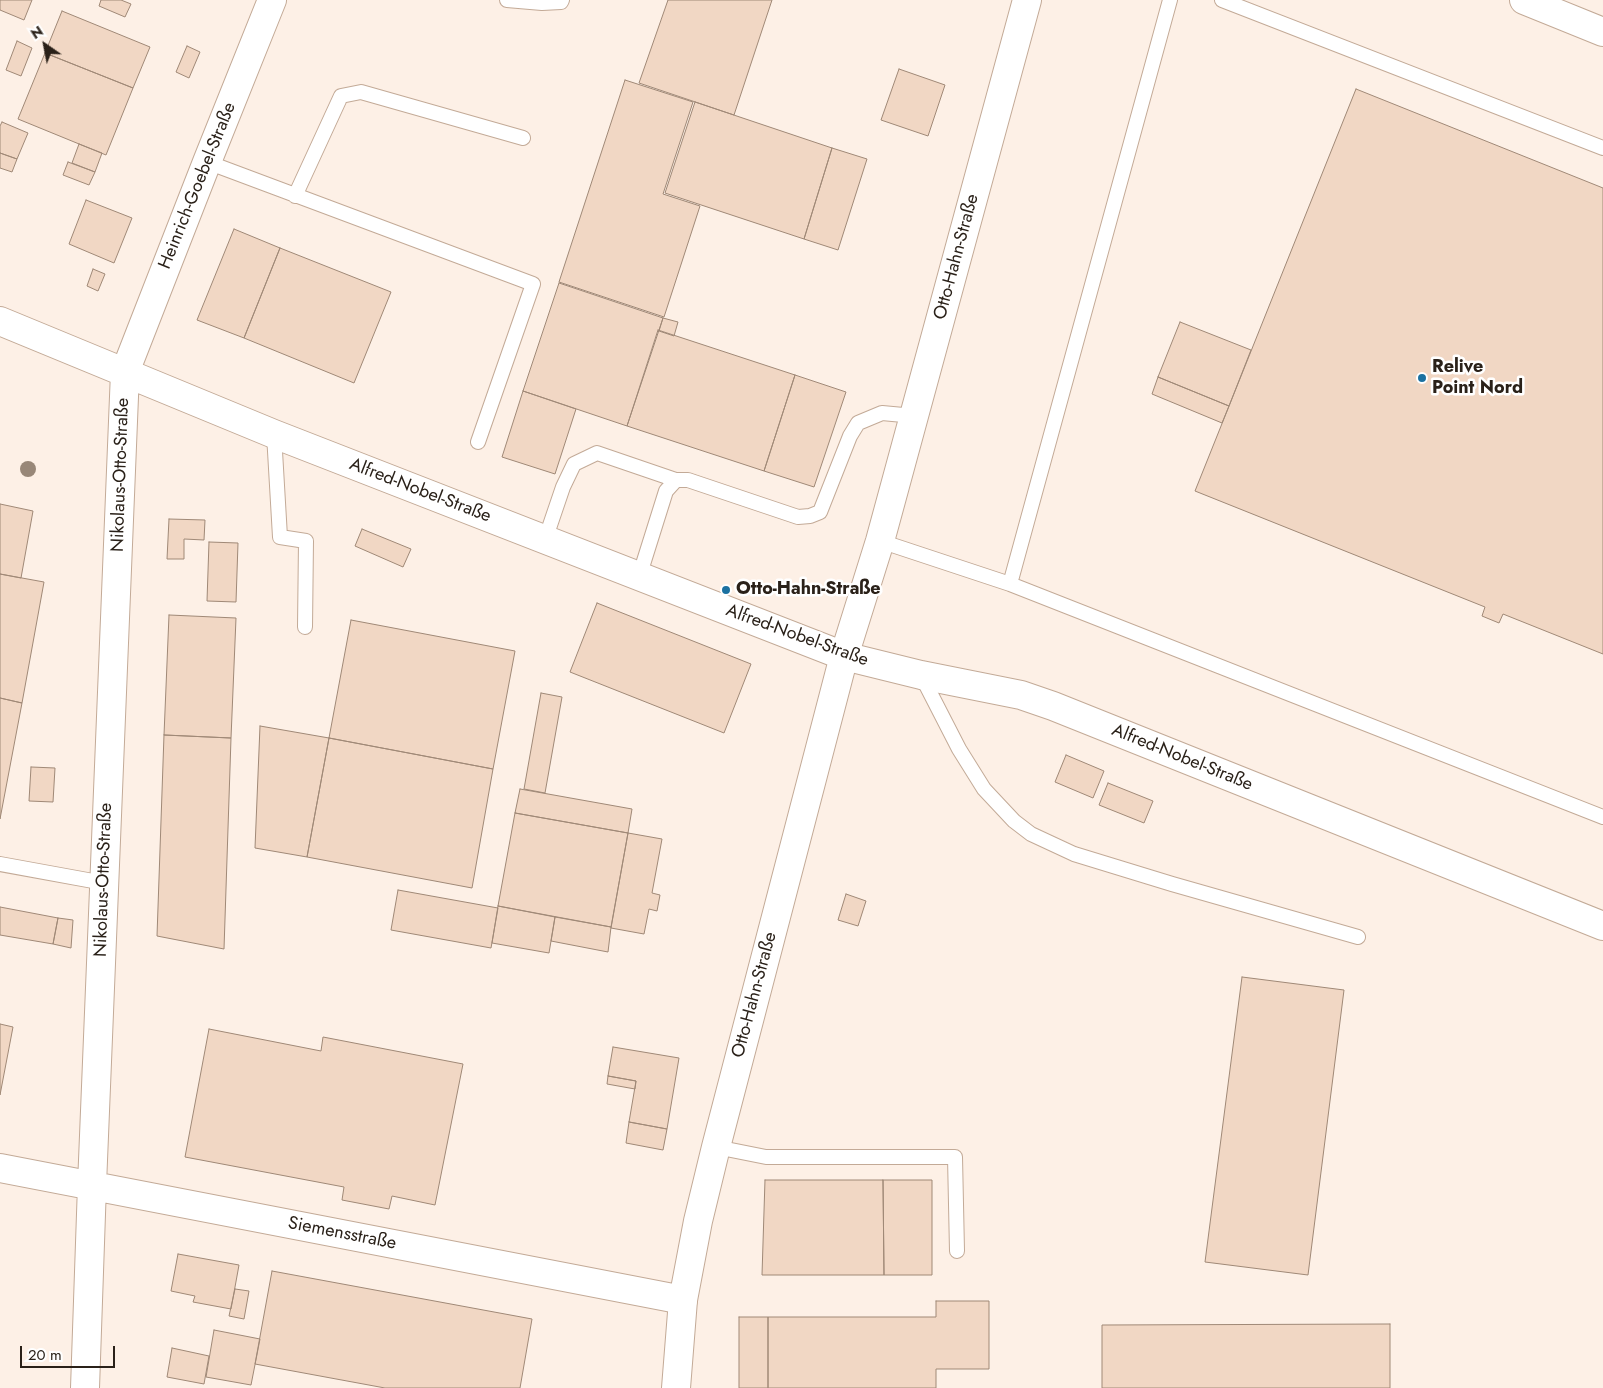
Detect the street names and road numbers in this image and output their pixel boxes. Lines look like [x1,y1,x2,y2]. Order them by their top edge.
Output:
street label: Heinrich-Goebel-Straße [155,99,241,273]
street label: Otto-Hahn-Straße [930,192,984,322]
street label: Nikolaus-Otto-Straße [108,398,134,552]
street label: Alfred-Nobel-Straße [346,454,494,528]
street label: Alfred-Nobel-Straße [723,600,871,672]
street label: Alfred-Nobel-Straße [1108,720,1256,796]
street label: Nikolaus-Otto-Straße [91,803,117,957]
street label: Otto-Hahn-Straße [728,930,782,1060]
street label: Siemensstraße [286,1213,398,1255]

